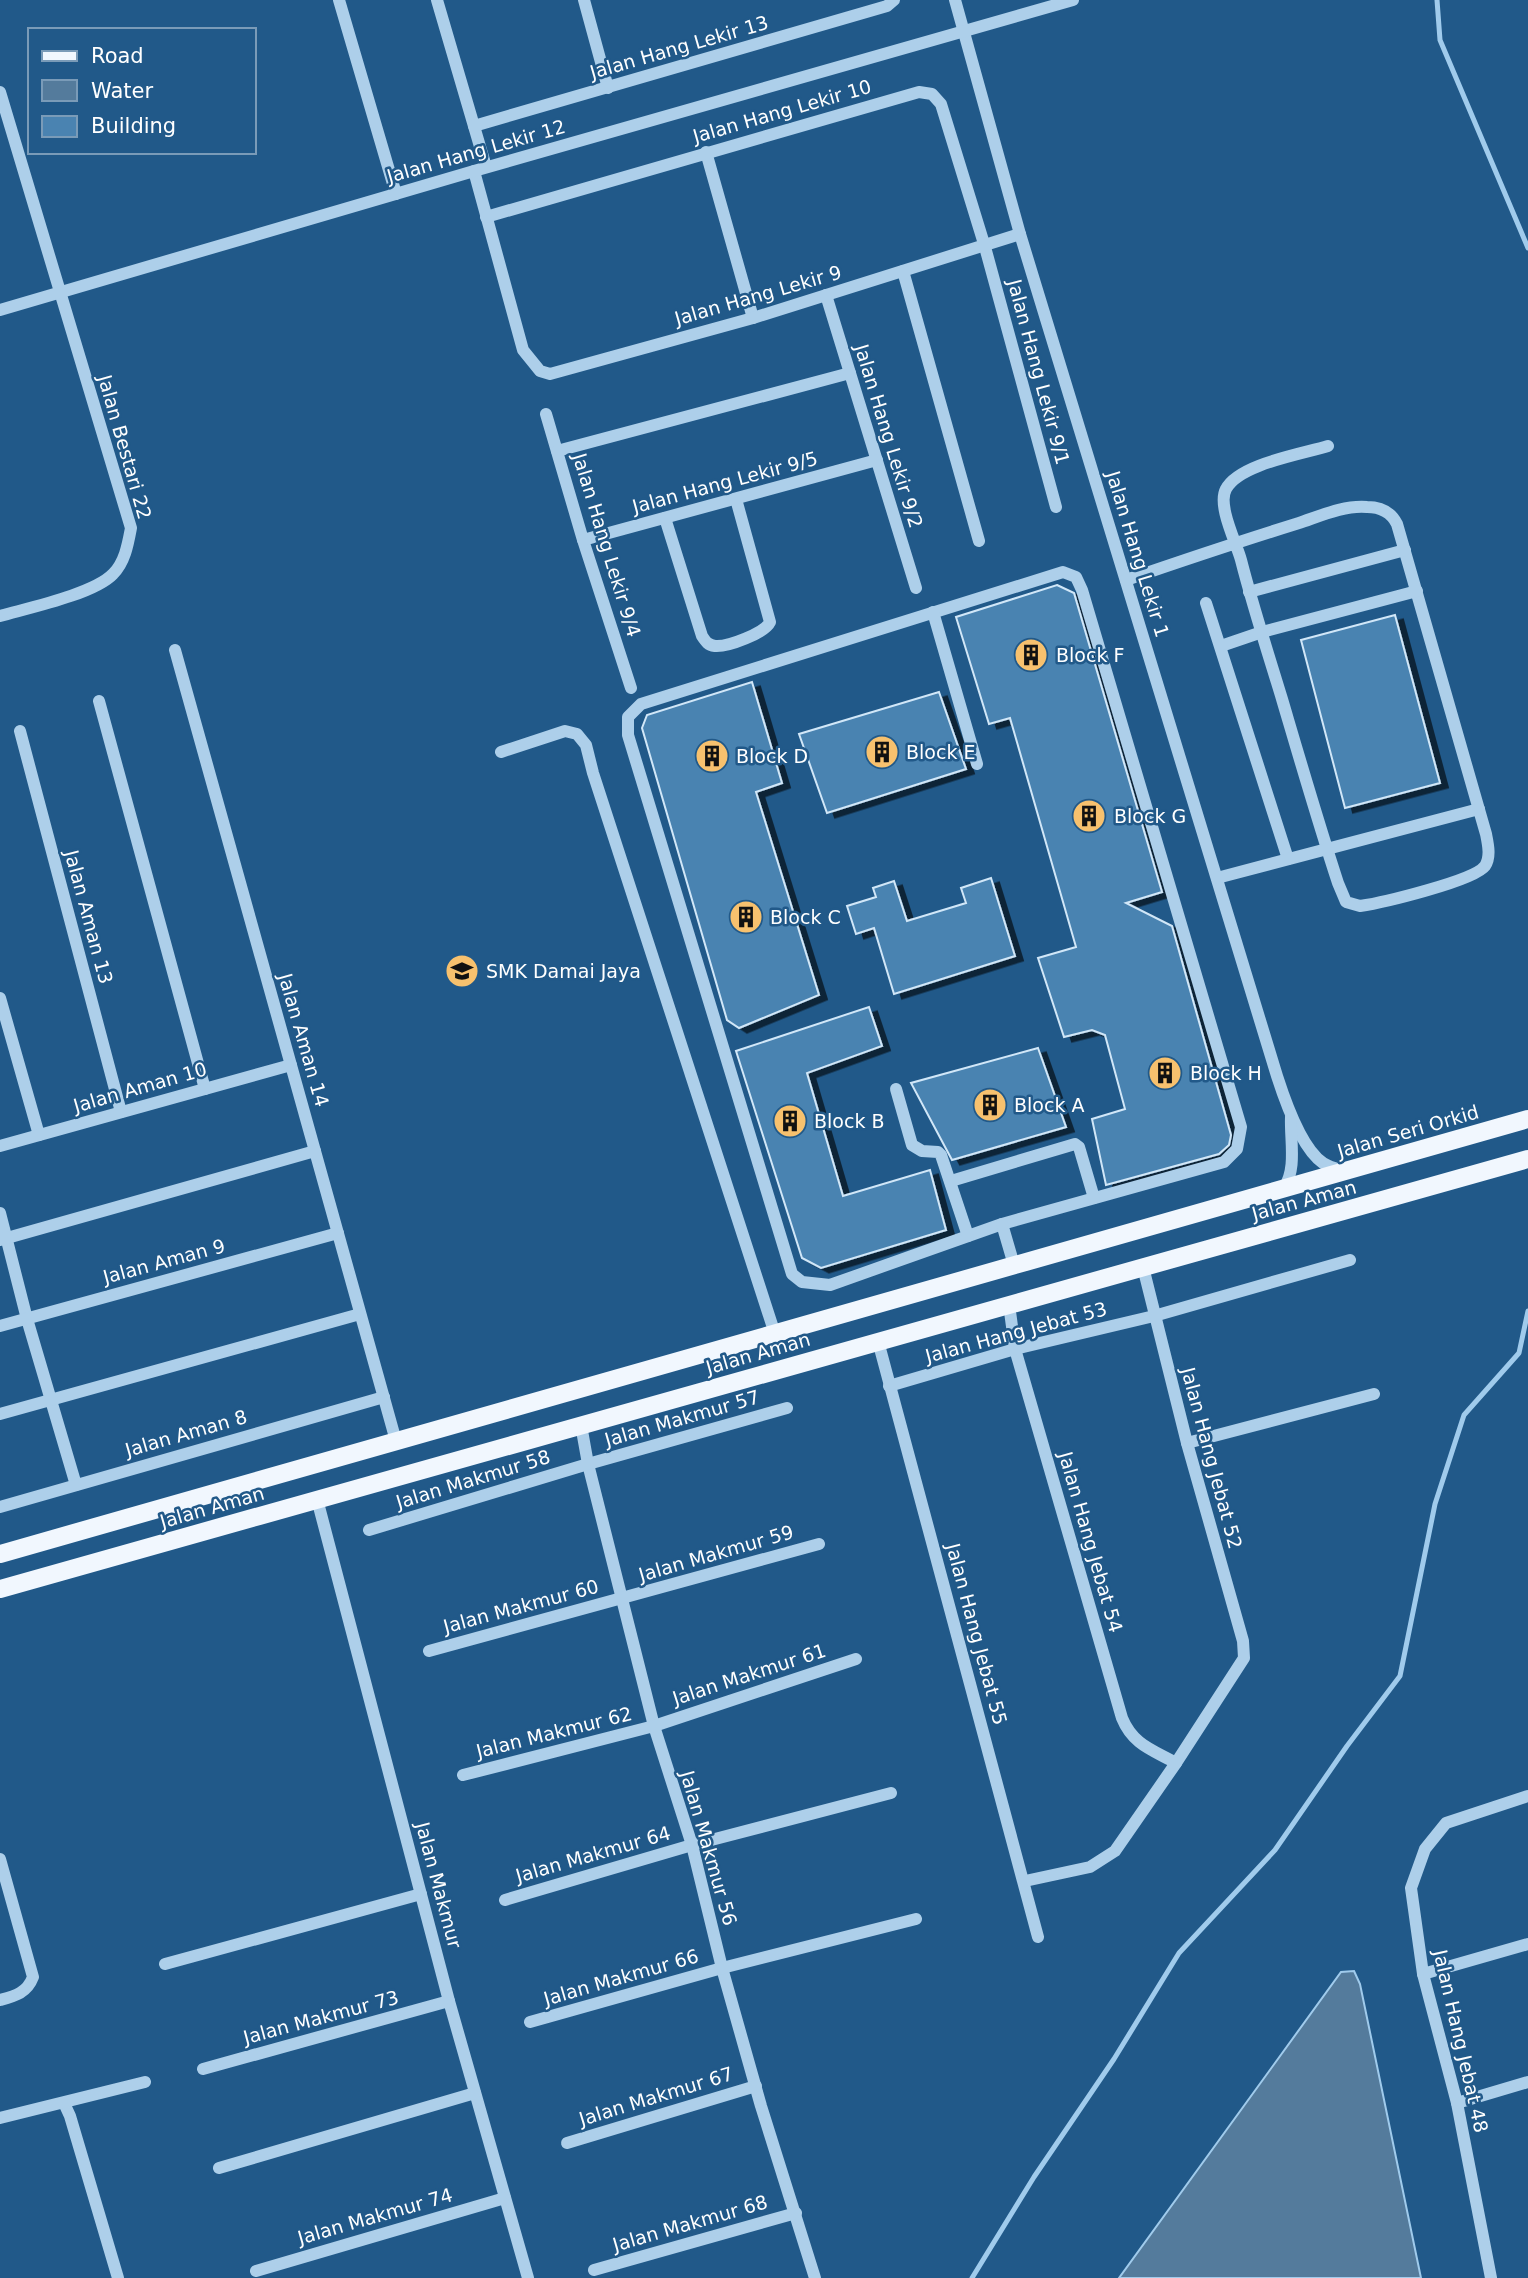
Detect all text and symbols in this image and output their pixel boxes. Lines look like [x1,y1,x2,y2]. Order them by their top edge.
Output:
street label: Jalan Hang Lekir 13 [586,11,771,83]
legend [28,28,256,154]
text: Road [91,44,144,68]
street label: Jalan Hang Lekir 10 [689,75,874,147]
text: Water [91,79,153,103]
text: Building [91,114,176,138]
street label: Jalan Hang Lekir 12 [383,115,568,187]
street label: Jalan Hang Lekir 9 [671,261,844,330]
street label: Jalan Hang Lekir 9/1 [1003,276,1074,467]
street label: Jalan Hang Lekir 9/2 [850,341,927,531]
street label: Jalan Bestari 22 [94,371,156,522]
street label: Jalan Hang Lekir 9/5 [629,447,820,518]
street label: Jalan Hang Lekir 9/4 [568,450,645,640]
street label: Jalan Hang Lekir 1 [1102,467,1174,640]
building icon: Block F [1012,636,1050,674]
place label: Block F [1056,644,1124,666]
building icon: Block E [863,733,901,771]
building icon: Block D [693,737,731,775]
place label: Block E [906,741,975,763]
place label: Block D [736,745,808,767]
building icon: Block G [1070,797,1108,835]
place label: Block G [1114,805,1186,827]
street label: Jalan Aman 13 [60,847,117,986]
building icon: Block C [727,898,765,936]
place label: Block C [770,906,841,928]
school or university icon: SMK Damai Jaya [443,952,481,990]
place label: SMK Damai Jaya [486,960,641,982]
street label: Jalan Aman 14 [274,970,334,1109]
building icon: Block H [1146,1054,1184,1092]
street label: Jalan Aman 10 [70,1057,209,1117]
place label: Block H [1190,1062,1262,1084]
building icon: Block A [971,1086,1009,1124]
place label: Block A [1014,1094,1084,1116]
street label: Jalan Seri Orkid [1334,1100,1481,1162]
building icon: Block B [771,1102,809,1140]
place label: Block B [814,1110,884,1132]
street label: Jalan Aman [1248,1175,1359,1225]
street label: Jalan Aman 9 [100,1234,227,1288]
street label: Jalan Hang Jebat 53 [922,1297,1109,1367]
street label: Jalan Aman [702,1328,813,1379]
street label: Jalan Hang Jebat 52 [1177,1364,1247,1551]
street label: Jalan Makmur 57 [601,1385,762,1451]
street label: Jalan Aman 8 [122,1405,249,1461]
street label: Jalan Makmur 58 [392,1445,553,1513]
street label: Jalan Hang Jebat 54 [1054,1448,1127,1635]
street label: Jalan Aman [156,1482,267,1533]
street label: Jalan Makmur 59 [635,1520,796,1586]
street label: Jalan Hang Jebat 55 [942,1540,1012,1727]
street label: Jalan Makmur 60 [440,1575,601,1638]
street label: Jalan Makmur 61 [669,1639,828,1709]
street label: Jalan Makmur 62 [473,1702,634,1762]
street label: Jalan Makmur 56 [676,1767,742,1928]
street label: Jalan Makmur [411,1819,466,1951]
street label: Jalan Makmur 64 [512,1821,673,1887]
street label: Jalan Makmur 66 [540,1944,701,2010]
street label: Jalan Hang Jebat 48 [1429,1946,1493,2135]
street label: Jalan Makmur 73 [240,1986,401,2049]
street label: Jalan Makmur 67 [575,2062,736,2130]
street label: Jalan Makmur 74 [294,2183,455,2249]
street label: Jalan Makmur 68 [609,2190,770,2256]

